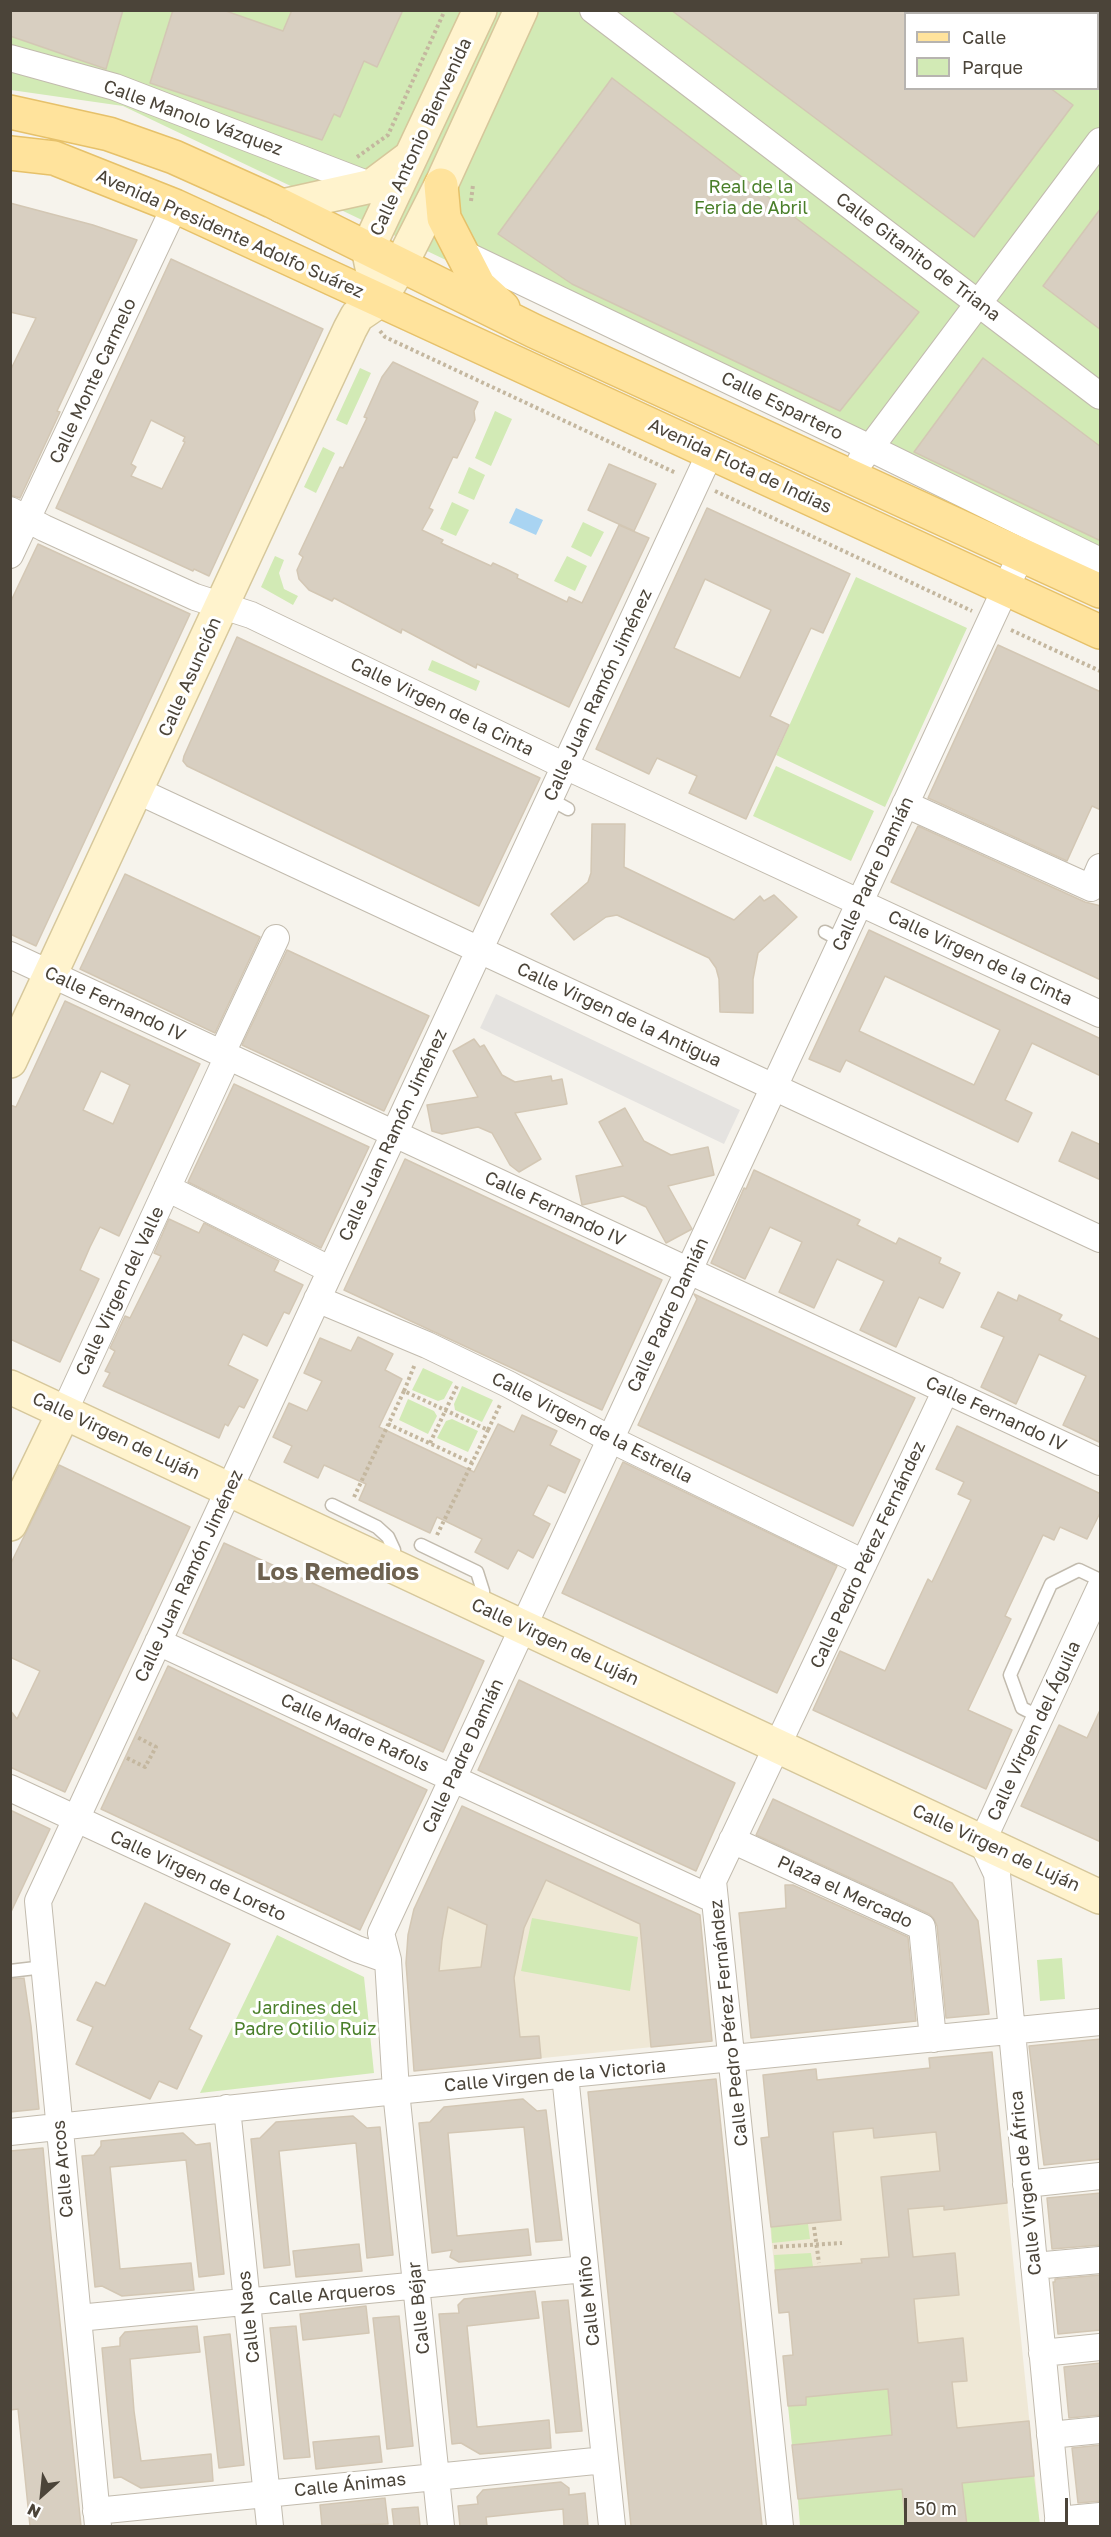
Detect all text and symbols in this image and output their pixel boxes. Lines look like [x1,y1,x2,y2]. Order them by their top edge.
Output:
legend [904,12,1099,90]
text: Calle [962,26,1006,48]
street label: Calle Antonio Bienvenida [366,34,476,240]
text: Parque [962,56,1023,78]
street label: Calle Manolo Vázquez [101,76,285,160]
street label: Avenida Presidente Adolfo Suárez [93,165,367,303]
park label: Real de la Feria de Abril [694,176,808,219]
street label: Calle Gitanito de Triana [831,188,1005,326]
street label: Calle Monte Carmelo [45,295,141,467]
street label: Calle Espartero [717,367,847,445]
street label: Avenida Flota de Indias [645,414,835,518]
street label: Calle Juan Ramón Jiménez [539,585,657,805]
street label: Calle Asunción [154,614,226,740]
street label: Calle Virgen de la Cinta [347,653,537,761]
street label: Calle Padre Damián [828,793,918,955]
street label: Calle Virgen de la Cinta [884,906,1076,1010]
street label: Calle Virgen de la Antigua [513,958,725,1072]
street label: Calle Fernando IV [41,962,189,1046]
street label: Calle Juan Ramón Jiménez [334,1025,452,1245]
street label: Calle Fernando IV [481,1167,629,1251]
street label: Calle Virgen del Valle [71,1203,169,1379]
street label: Calle Padre Damián [623,1234,713,1396]
street label: Calle Virgen de la Estrella [488,1368,696,1488]
street label: Calle Fernando IV [922,1372,1070,1456]
street label: Calle Virgen de Luján [29,1388,203,1484]
street label: Calle Pedro Pérez Fernández [806,1438,930,1672]
street label: Calle Juan Ramón Jiménez [130,1466,248,1686]
district label: Los Remedios [257,1558,419,1586]
street label: Calle Virgen de Luján [468,1594,642,1690]
street label: Calle Virgen del Águila [983,1638,1085,1824]
street label: Calle Padre Damián [418,1675,508,1837]
street label: Calle Madre Rafols [277,1689,433,1777]
street label: Calle Virgen de Luján [909,1800,1083,1896]
street label: Calle Virgen de Loreto [107,1826,289,1926]
street label: Plaza el Mercado [774,1851,916,1933]
street label: Calle Pedro Pérez Fernández [705,1899,753,2147]
park label: Jardines del Padre Otilio Ruiz [234,1997,376,2040]
street label: Calle Virgen de la Victoria [443,2056,667,2096]
street label: Calle Virgen de África [1006,2090,1046,2276]
street label: Calle Arcos [48,2119,78,2219]
street label: Calle Miño [574,2255,604,2347]
street label: Calle Béjar [403,2261,435,2355]
street label: Calle Naos [233,2270,265,2364]
street label: Calle Arqueros [268,2278,396,2310]
north arrow [12,2465,72,2525]
street label: Calle Ánimas [293,2468,407,2502]
scale bar [907,2486,1070,2524]
text: 50 m [915,2497,957,2519]
text: N [24,2499,44,2523]

